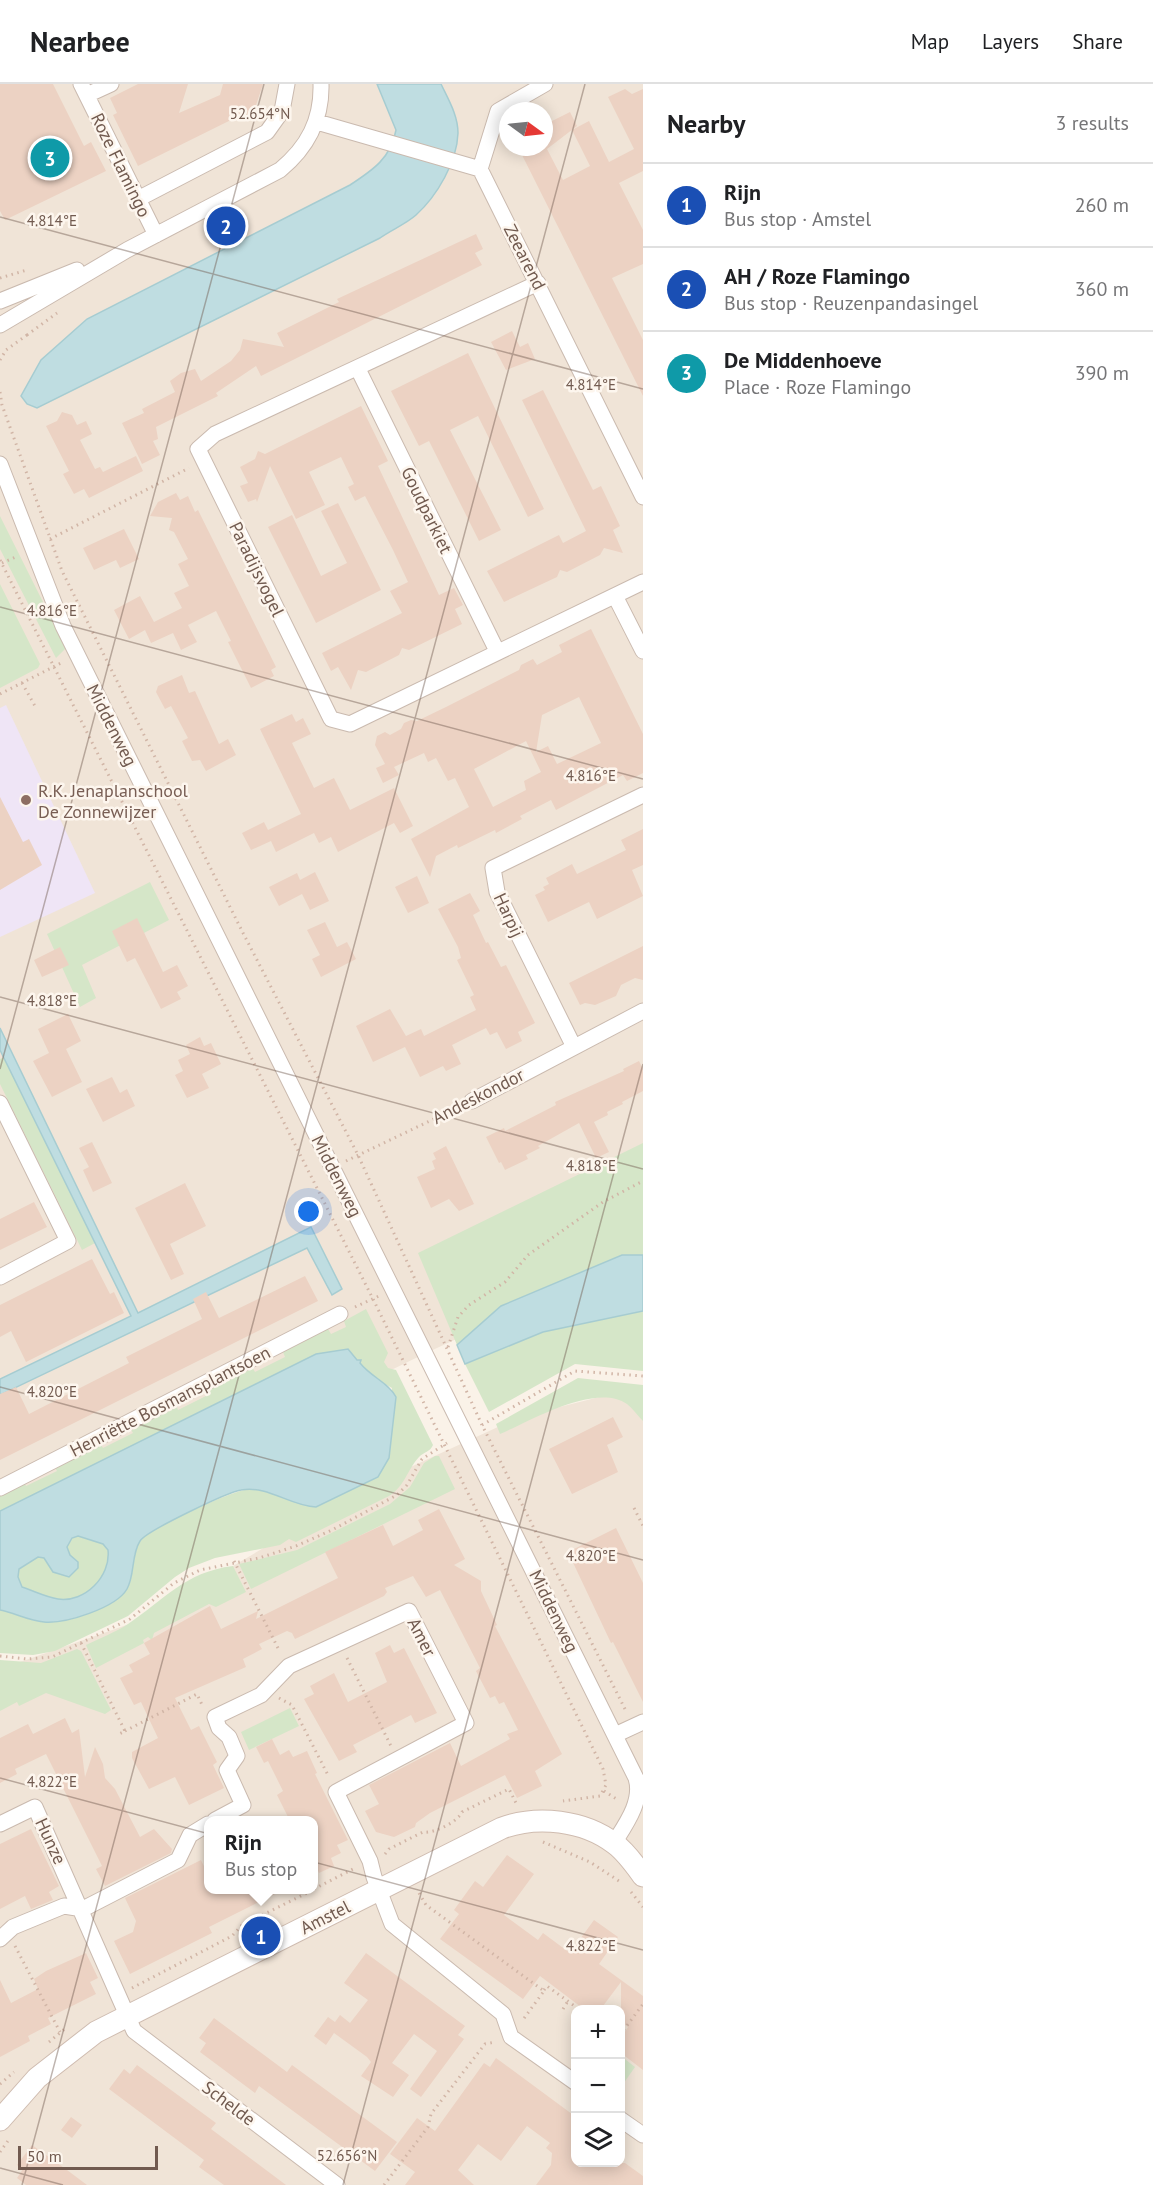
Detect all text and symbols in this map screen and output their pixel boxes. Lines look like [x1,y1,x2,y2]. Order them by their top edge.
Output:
text: Nearbee [30,23,130,60]
text: Map [911,28,949,55]
text: Layers [982,28,1039,55]
text: Share [1072,28,1123,55]
north arrow [499,102,553,156]
text: 52.654°N [230,104,290,123]
text: Nearby [667,107,745,140]
street label: Roze Flamingo [86,109,156,221]
text: 3 results [1056,110,1129,136]
pin: 3 [31,136,70,181]
text: Rijn [724,178,761,206]
text: 1 [681,192,692,218]
text: 260 m [1075,192,1129,218]
pin: 2 [206,204,246,248]
text: Bus stop · Amstel [724,206,871,232]
text: 4.814°E [27,211,77,230]
street label: Zeearend [499,220,551,294]
text: AH / Roze Flamingo [724,262,910,290]
text: 2 [681,276,692,302]
text: 360 m [1075,276,1129,302]
text: Bus stop · Reuzenpandasingel [724,290,978,316]
text: De Middenhoeve [724,346,882,374]
text: 3 [681,360,692,386]
text: 390 m [1075,360,1129,386]
text: Place · Roze Flamingo [724,374,911,400]
text: 4.814°E [566,375,616,394]
street label: Goudparkiet [396,463,458,557]
street label: Paradijsvogel [224,518,290,621]
text: 4.816°E [27,601,77,620]
street label: Middenweg [82,680,142,770]
text: 4.816°E [566,766,616,785]
place label: R.K. Jenaplanschool De Zonnewijzer [38,779,189,823]
marker: R.K. Jenaplanschool De Zonnewijzer [19,793,33,807]
street label: Harpij [489,889,529,941]
text: 4.818°E [27,991,77,1010]
street label: Andeskondor [428,1063,528,1129]
street label: Middenweg [307,1131,367,1221]
text: 4.818°E [566,1156,616,1175]
your location [294,1197,323,1226]
street label: Henriëtte Bosmansplantsoen [66,1340,274,1462]
text: 4.820°E [27,1382,77,1401]
text: 4.820°E [566,1546,616,1565]
street label: Middenweg [524,1566,584,1656]
street label: Amer [403,1614,441,1660]
text: 4.822°E [27,1772,77,1791]
street label: Hunze [30,1814,72,1868]
popup [204,1816,318,1894]
text: Rijn [225,1828,262,1856]
text: Bus stop [225,1856,297,1882]
street label: Amstel [296,1894,355,1939]
pin: 1 [242,1914,280,1958]
text: 4.822°E [566,1936,616,1955]
map controls [571,2005,625,2167]
button: + [571,2005,625,2059]
button: − [571,2059,625,2113]
street label: Schelde [198,2076,260,2130]
button: layers [571,2113,625,2167]
scale bar [18,2143,158,2170]
text: 50 m [27,2146,62,2166]
text: 52.656°N [317,2146,377,2165]

